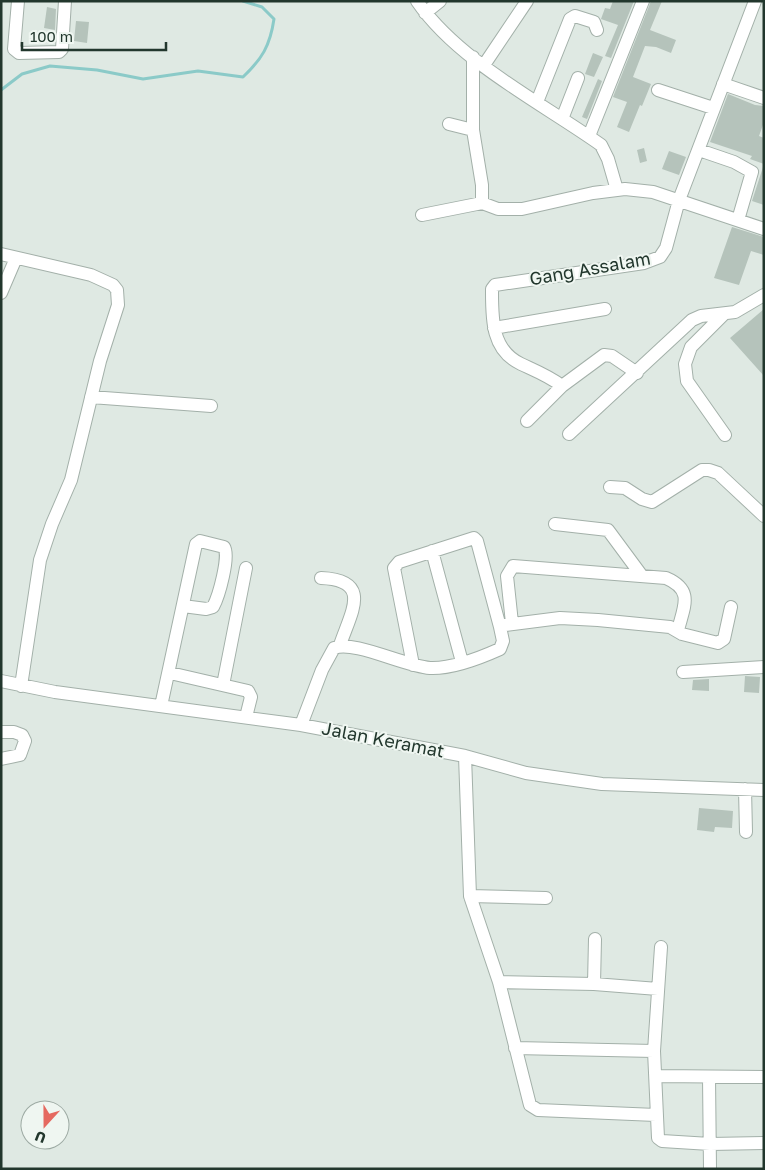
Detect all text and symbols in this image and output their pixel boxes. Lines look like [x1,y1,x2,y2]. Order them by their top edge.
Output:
scale bar [22,20,166,52]
text: 100 m [30,27,73,45]
street label: Gang Assalam [528,247,652,289]
street label: Jalan Keramat [320,716,446,762]
north arrow [20,1100,70,1150]
text: U [32,1128,48,1147]

